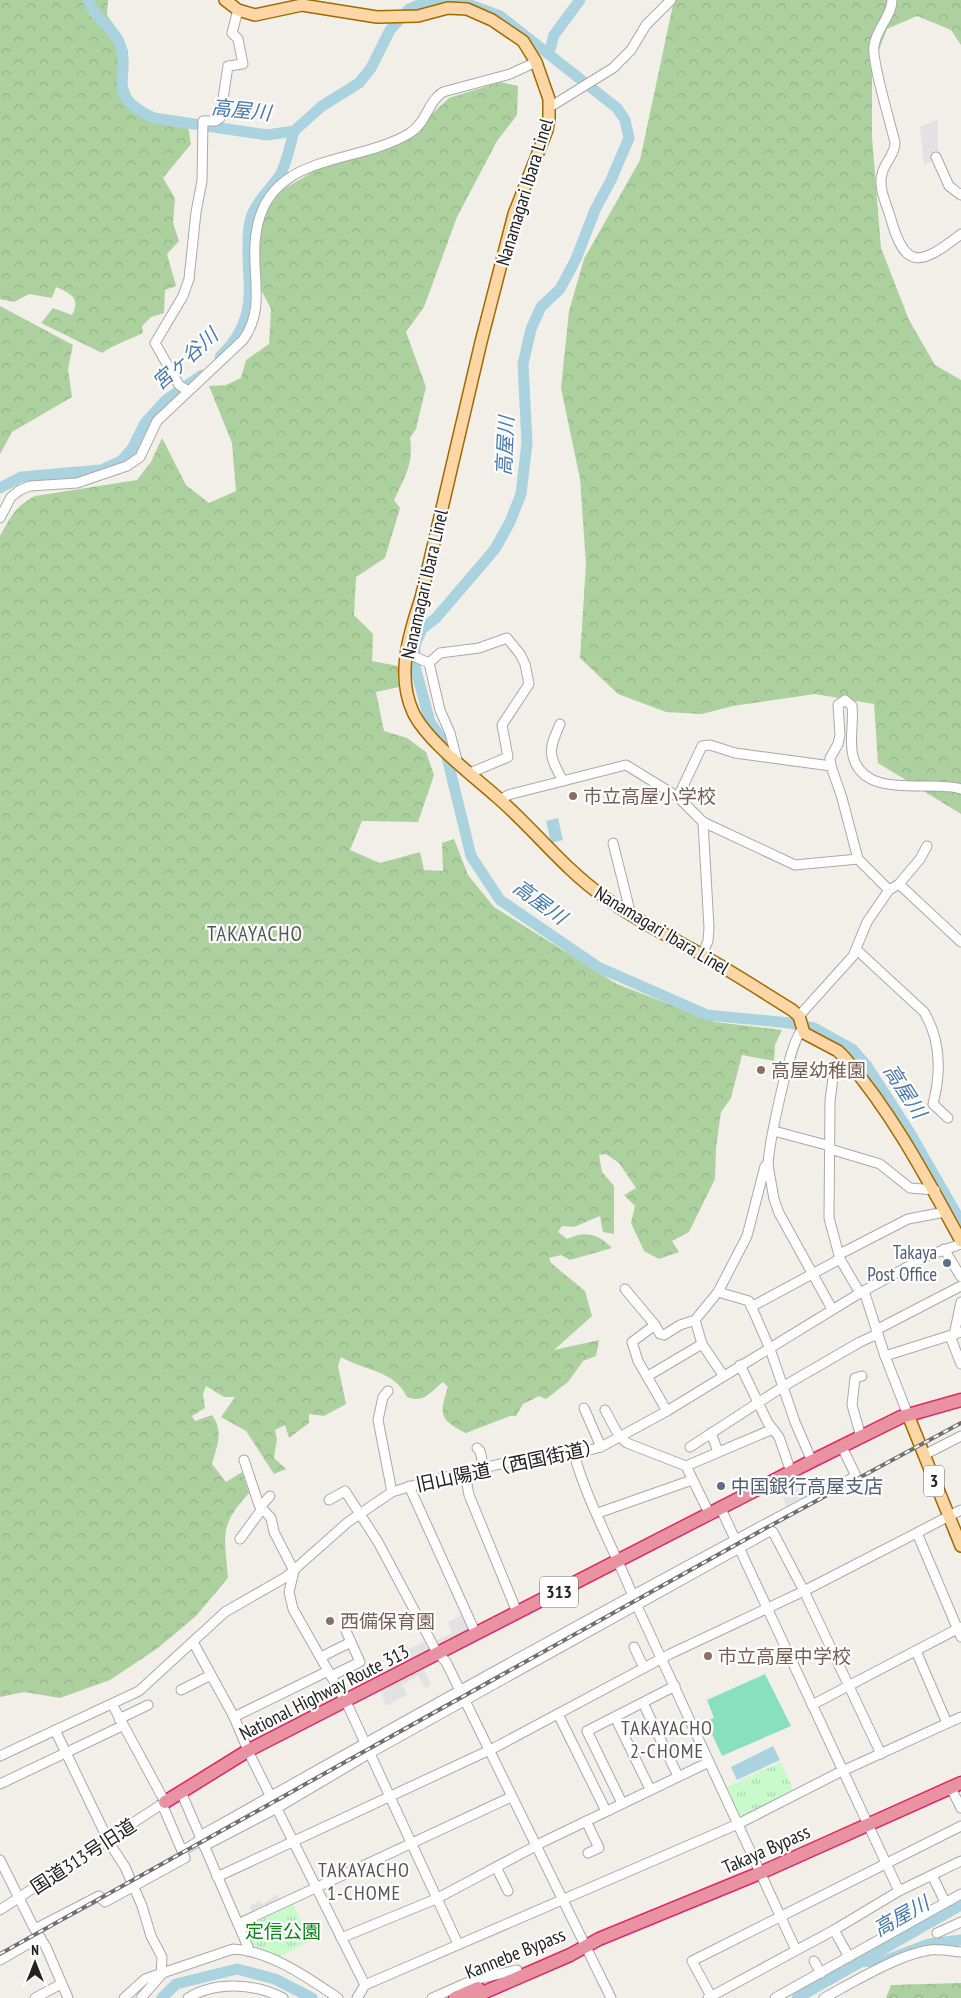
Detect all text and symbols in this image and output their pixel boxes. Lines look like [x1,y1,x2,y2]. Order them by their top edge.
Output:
water label: 高屋川 [210,94,274,126]
street label: Nanamagari Ibara Linel [490,115,558,268]
water label: 宮ヶ谷川 [147,321,225,395]
water label: 高屋川 [490,413,520,477]
street label: Nanamagari Ibara Linel [395,506,453,661]
place label: 市立高屋小学校 [583,784,716,808]
marker: 市立高屋小学校 [567,790,579,802]
water label: 高屋川 [508,874,574,931]
street label: Nanamagari Ibara Linel [590,880,734,980]
district label: TAKAYACHO [207,920,303,947]
place label: 高屋幼稚園 [771,1058,866,1082]
water label: 高屋川 [878,1059,933,1125]
marker: 高屋幼稚園 [755,1064,767,1076]
place label: Takaya Post Office [867,1240,937,1286]
marker: Takaya Post Office [941,1257,953,1269]
street label: 旧山陽道（西国街道） [414,1434,604,1496]
road number: 3 [924,1465,944,1496]
place label: 中国銀行高屋支店 [731,1474,883,1498]
marker: 中国銀行高屋支店 [715,1480,727,1492]
road number: 313 [540,1576,578,1608]
place label: 西備保育園 [340,1609,435,1633]
marker: 西備保育園 [324,1615,336,1627]
street label: National Highway Route 313 [235,1639,413,1745]
place label: 市立高屋中学校 [718,1644,851,1668]
marker: 市立高屋中学校 [702,1650,714,1662]
district label: TAKAYACHO 2-CHOME [621,1715,713,1764]
street label: 国道313号旧道 [26,1813,140,1899]
street label: Takaya Bypass [719,1819,813,1879]
district label: TAKAYACHO 1-CHOME [318,1857,410,1906]
water label: 高屋川 [868,1889,935,1942]
park label: 定信公園 [245,1919,321,1943]
street label: Kannebe Bypass [461,1922,569,1984]
north arrow [10,1938,60,1988]
text: N [31,1941,39,1959]

